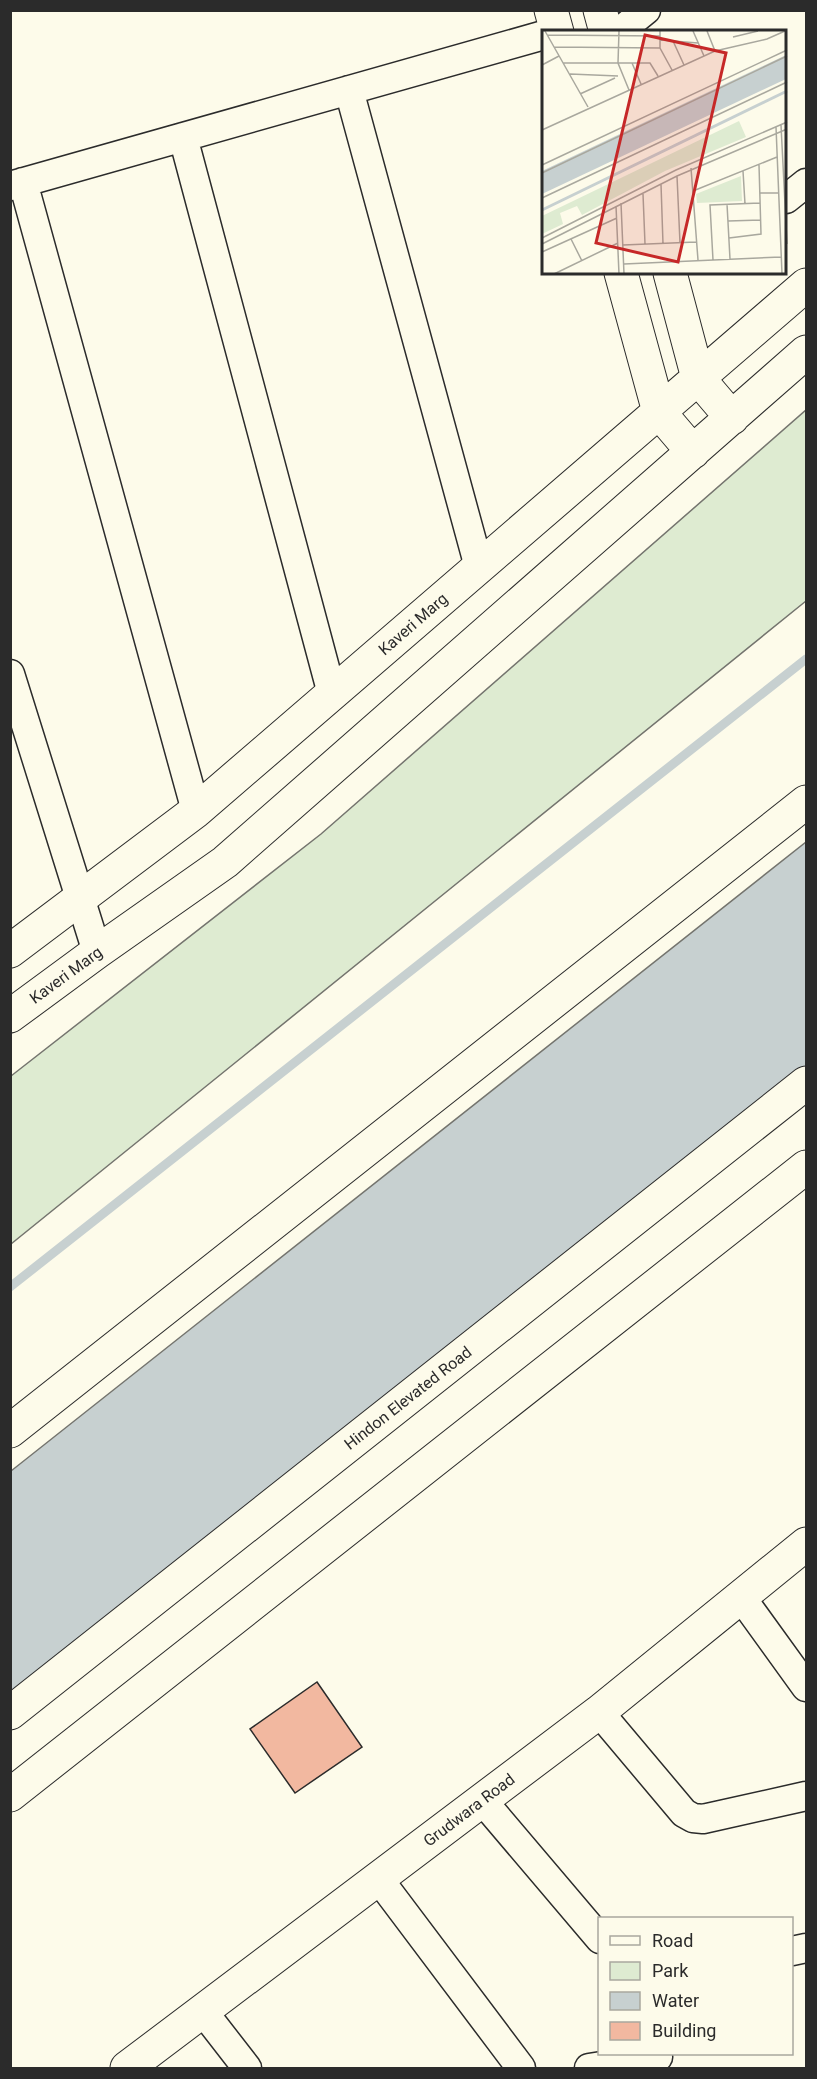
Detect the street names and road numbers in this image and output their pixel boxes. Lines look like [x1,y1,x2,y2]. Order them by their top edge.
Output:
street label: Kaveri Marg [375,589,451,659]
street label: Kaveri Marg [26,942,106,1008]
street label: Hindon Elevated Road [341,1342,475,1454]
street label: Grudwara Road [420,1769,518,1851]

